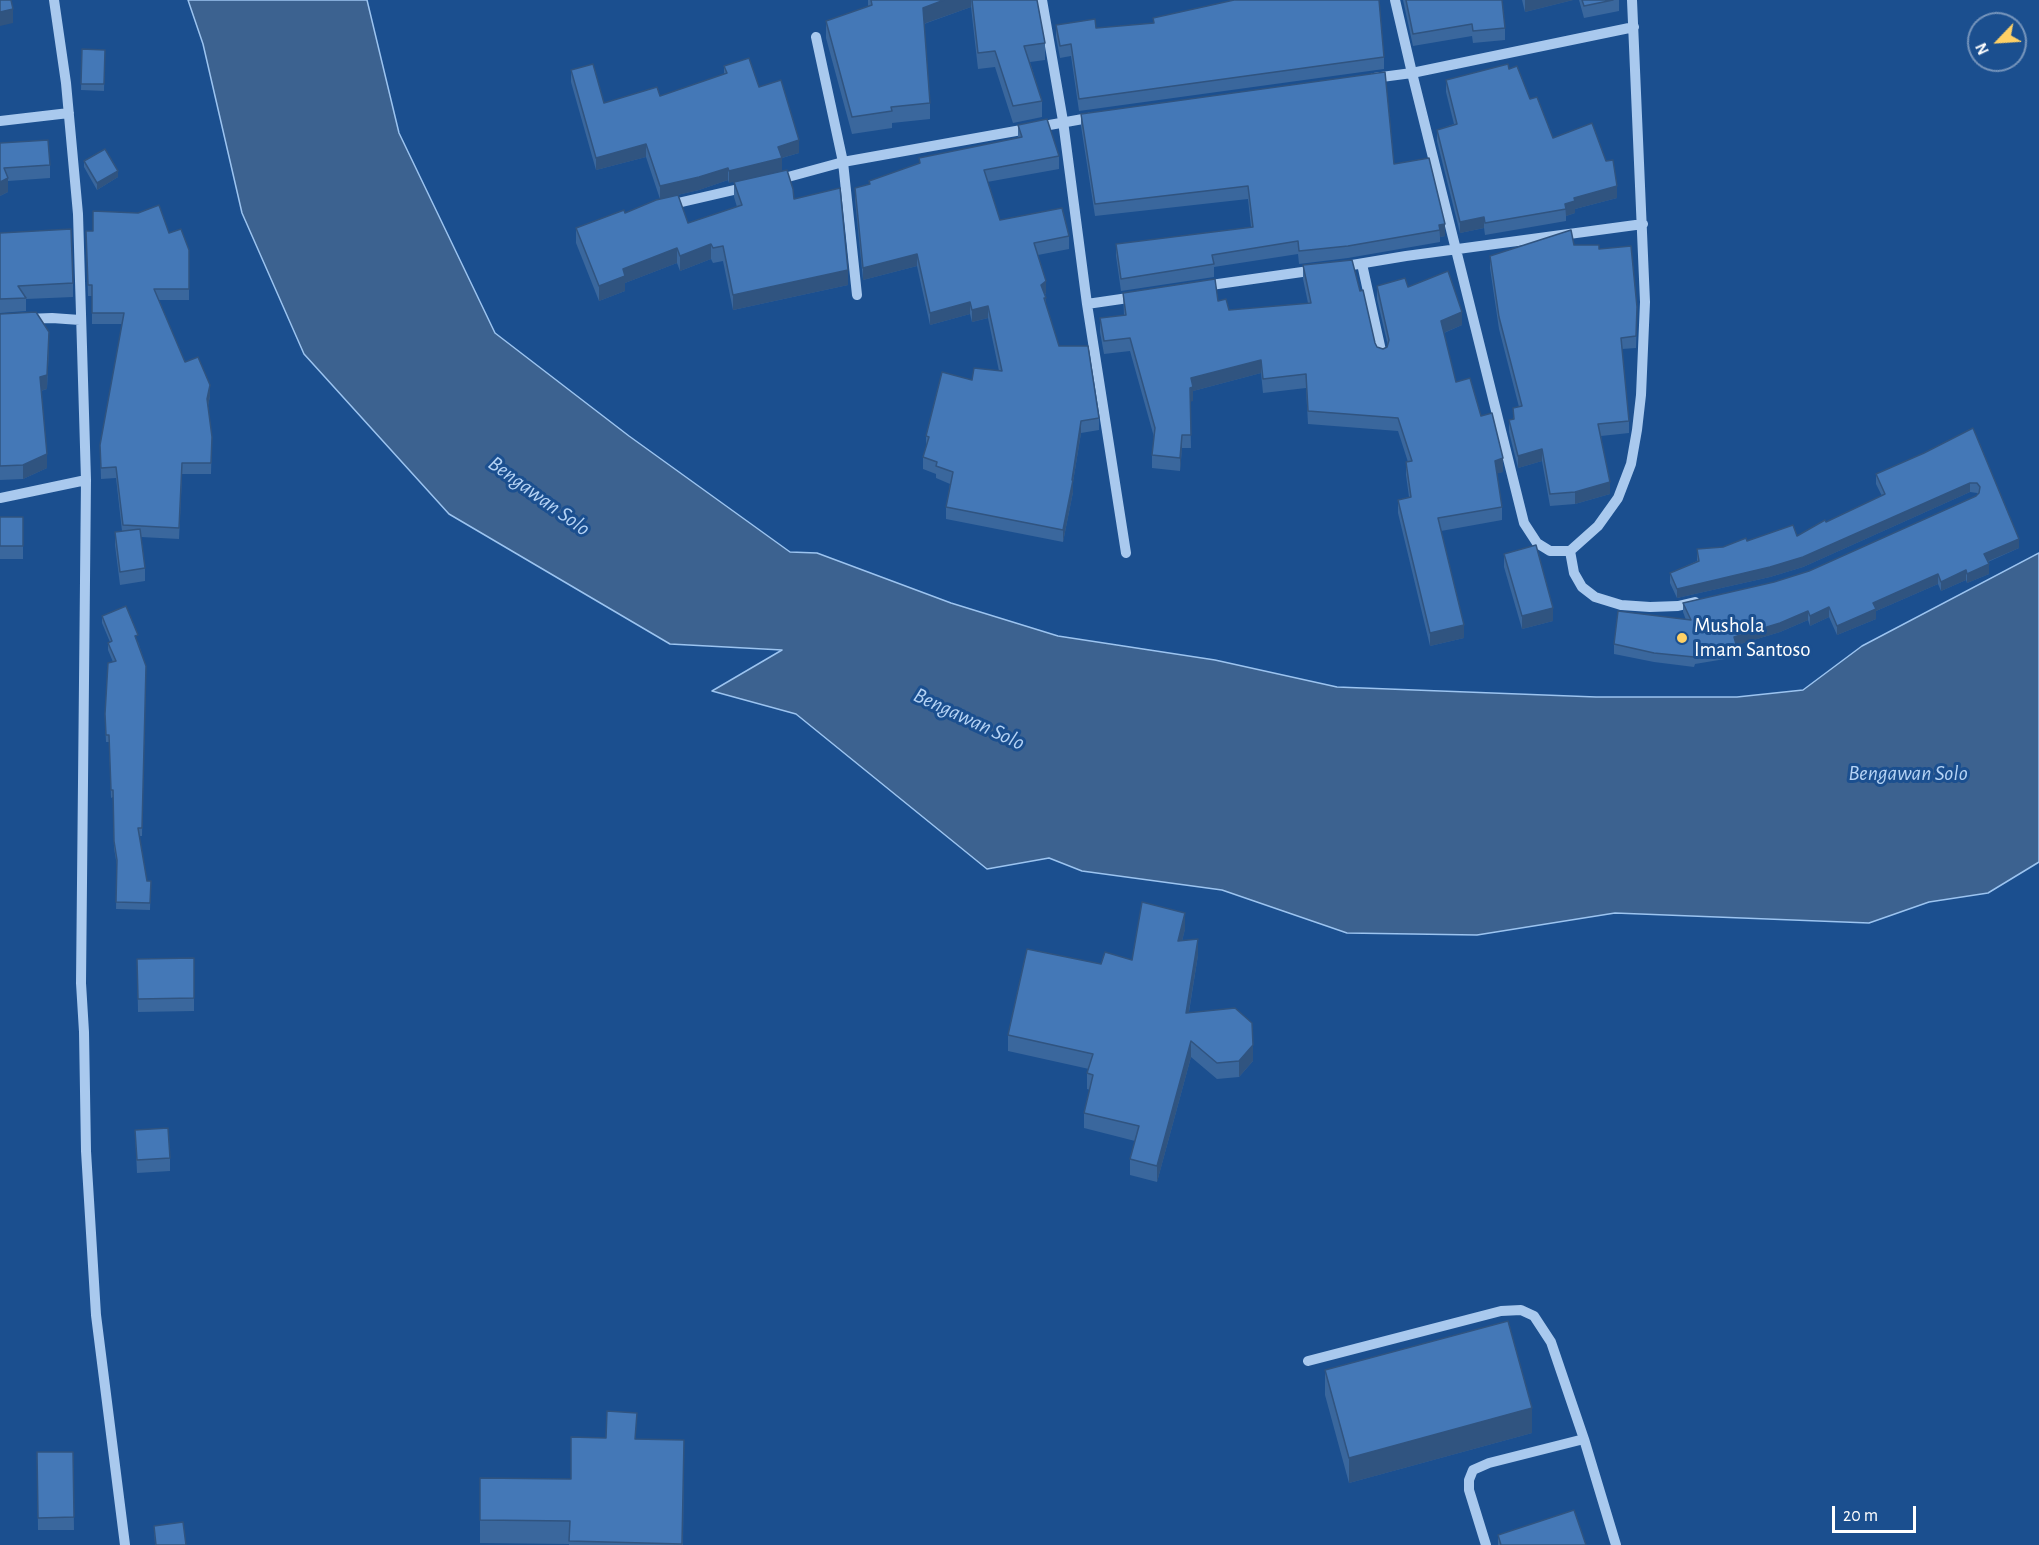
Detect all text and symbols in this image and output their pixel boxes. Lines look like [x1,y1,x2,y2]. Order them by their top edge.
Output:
north arrow [1967,12,2027,72]
text: N [1973,40,1992,57]
water label: Bengawan Solo [483,450,595,542]
place label: Mushola Imam Santoso [1694,613,1811,663]
marker: Mushola Imam Santoso [1675,631,1689,645]
water label: Bengawan Solo [909,682,1029,756]
water label: Bengawan Solo [1848,760,1968,786]
scale bar [1835,1494,1919,1532]
text: 20 m [1843,1507,1878,1525]

